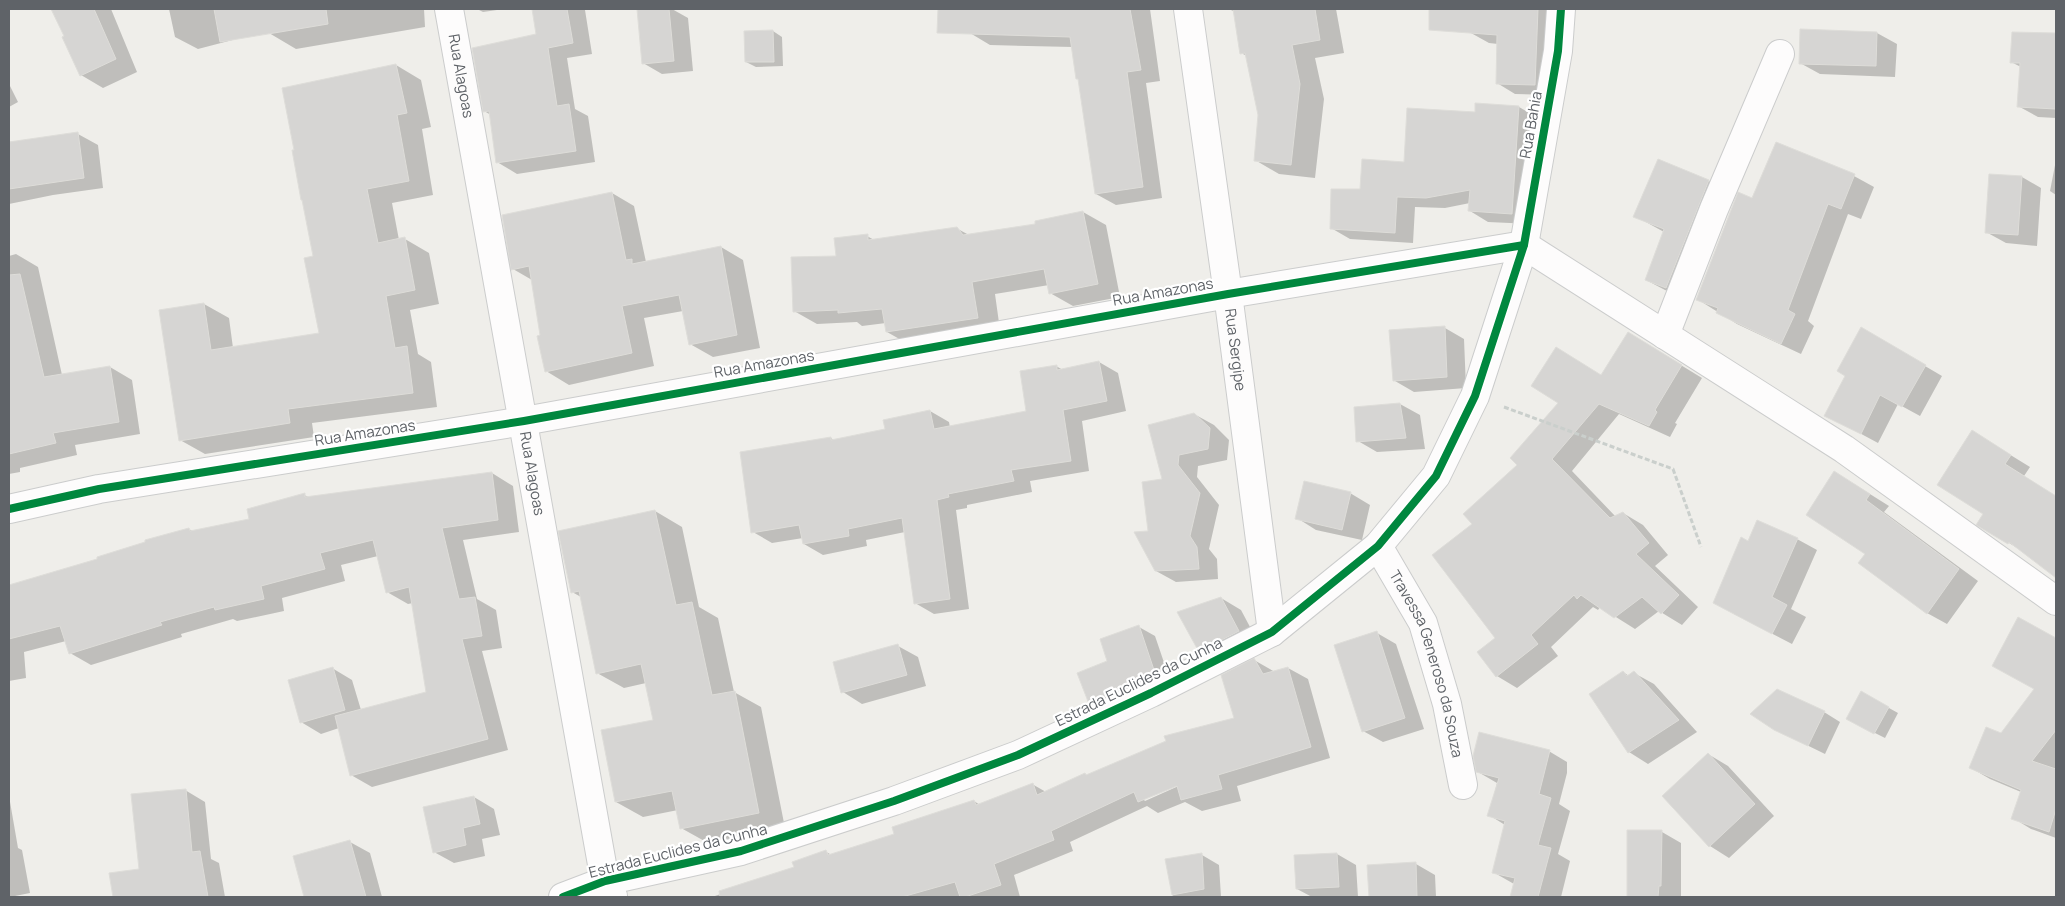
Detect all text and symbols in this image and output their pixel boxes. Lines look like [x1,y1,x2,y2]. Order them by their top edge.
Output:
street label: Rua Alagoas [444,32,479,120]
street label: Rua Bahia [1514,90,1547,160]
street label: Rua Amazonas [1111,272,1215,311]
street label: Rua Sergipe [1220,307,1252,392]
street label: Rua Amazonas [712,344,816,383]
street label: Rua Amazonas [313,414,417,451]
street label: Rua Alagoas [515,430,550,517]
street label: Travessa Generoso da Souza [1384,566,1468,759]
street label: Estrada Euclides da Cunha [1052,632,1226,731]
street label: Estrada Euclides da Cunha [586,818,769,883]

